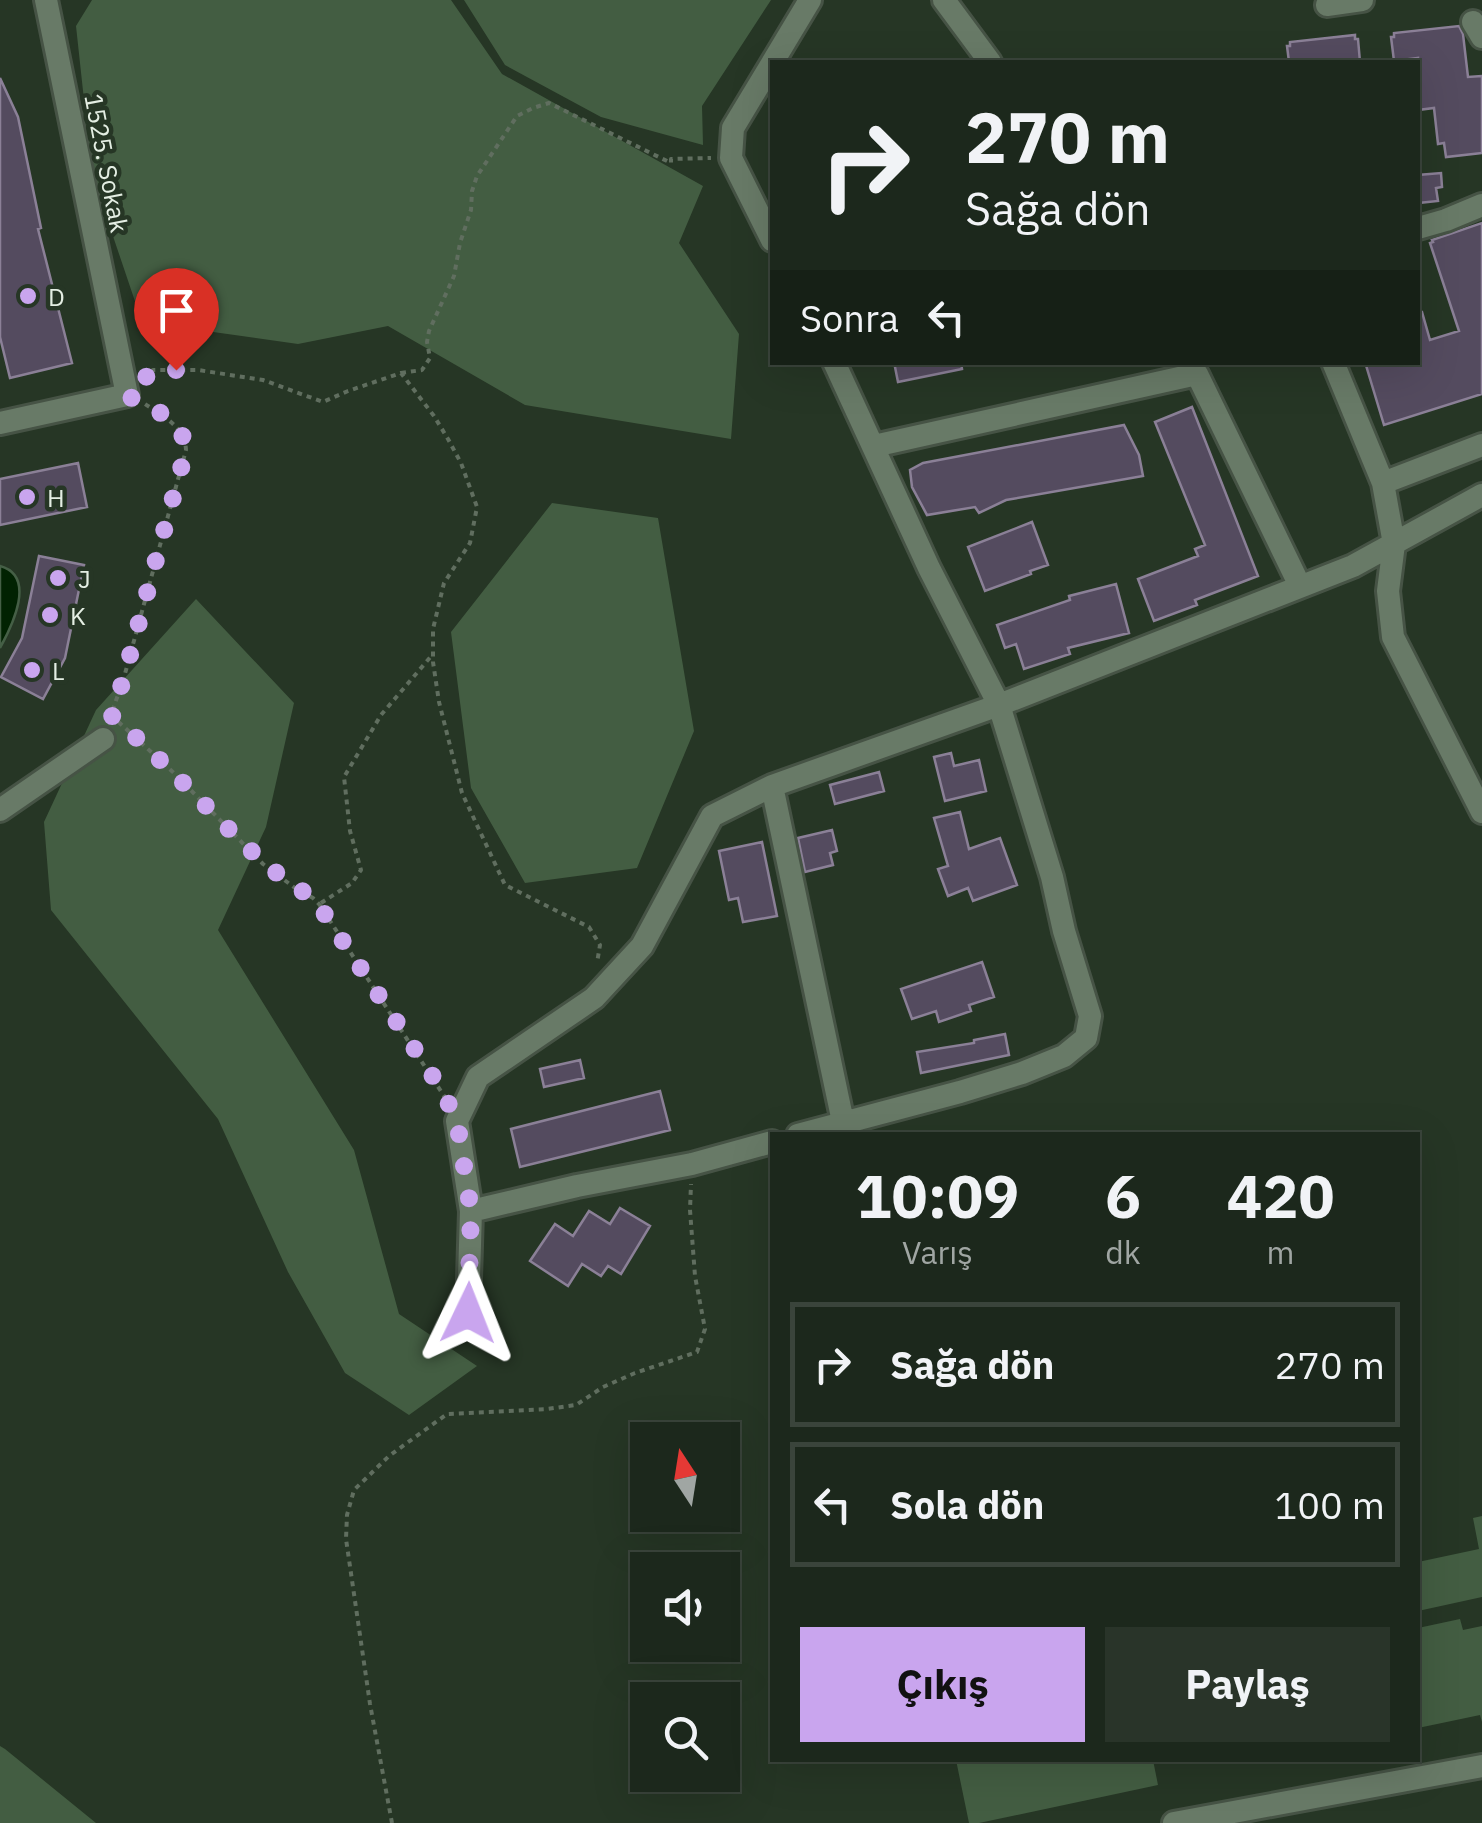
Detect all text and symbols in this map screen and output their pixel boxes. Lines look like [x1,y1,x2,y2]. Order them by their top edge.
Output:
street label: 1525. Sokak [77,91,137,235]
text: 270 m [965,91,1170,182]
icon: right [800,100,930,230]
text: Sağa dön [965,179,1150,237]
pin [134,268,219,371]
place label: D [48,280,65,313]
icon: arrive [149,283,204,338]
marker: D [17,285,39,307]
icon: left [919,290,974,345]
text: Sonra [800,293,899,342]
place label: H [47,481,65,514]
marker: H [16,486,38,508]
place label: J [78,562,91,595]
marker: J [47,567,69,589]
place label: K [70,599,86,632]
marker: K [39,604,61,626]
place label: L [52,654,65,687]
marker: L [21,659,43,681]
text: 10:09 [856,1156,1019,1235]
text: 6 [1105,1156,1141,1235]
text: 420 [1226,1156,1334,1235]
text: Varış [902,1231,973,1273]
text: dk [1105,1231,1141,1273]
text: m [1266,1231,1294,1273]
position arrow [416,1261,520,1365]
icon: right [805,1337,860,1392]
text: Sağa dön [890,1340,1054,1389]
text: 270 m [1274,1340,1385,1389]
north arrow [630,1422,740,1532]
map controls [630,1422,740,1792]
icon: left [805,1477,860,1532]
text: Sola dön [890,1480,1044,1529]
text: 100 m [1274,1480,1385,1529]
button: sound [630,1552,740,1662]
button: Çıkış [800,1627,1085,1742]
button: Paylaş [1105,1627,1390,1742]
button: search [630,1682,740,1792]

